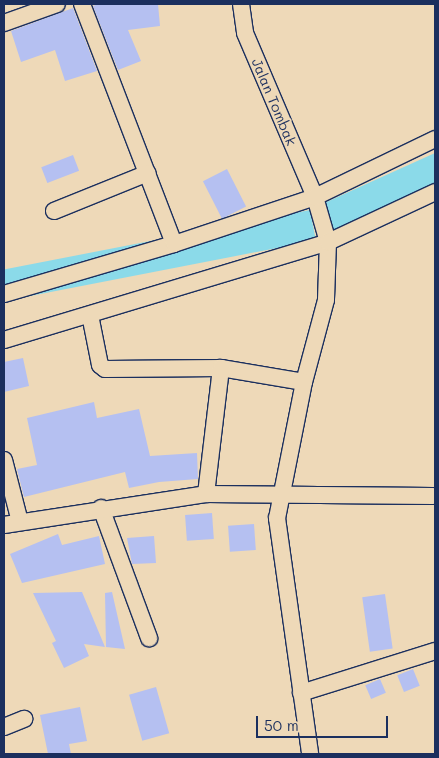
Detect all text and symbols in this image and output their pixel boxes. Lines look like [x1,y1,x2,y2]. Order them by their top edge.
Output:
street label: Jalan Tombak [248,56,300,148]
scale bar [259,706,392,738]
text: 50 m [264,715,299,735]

